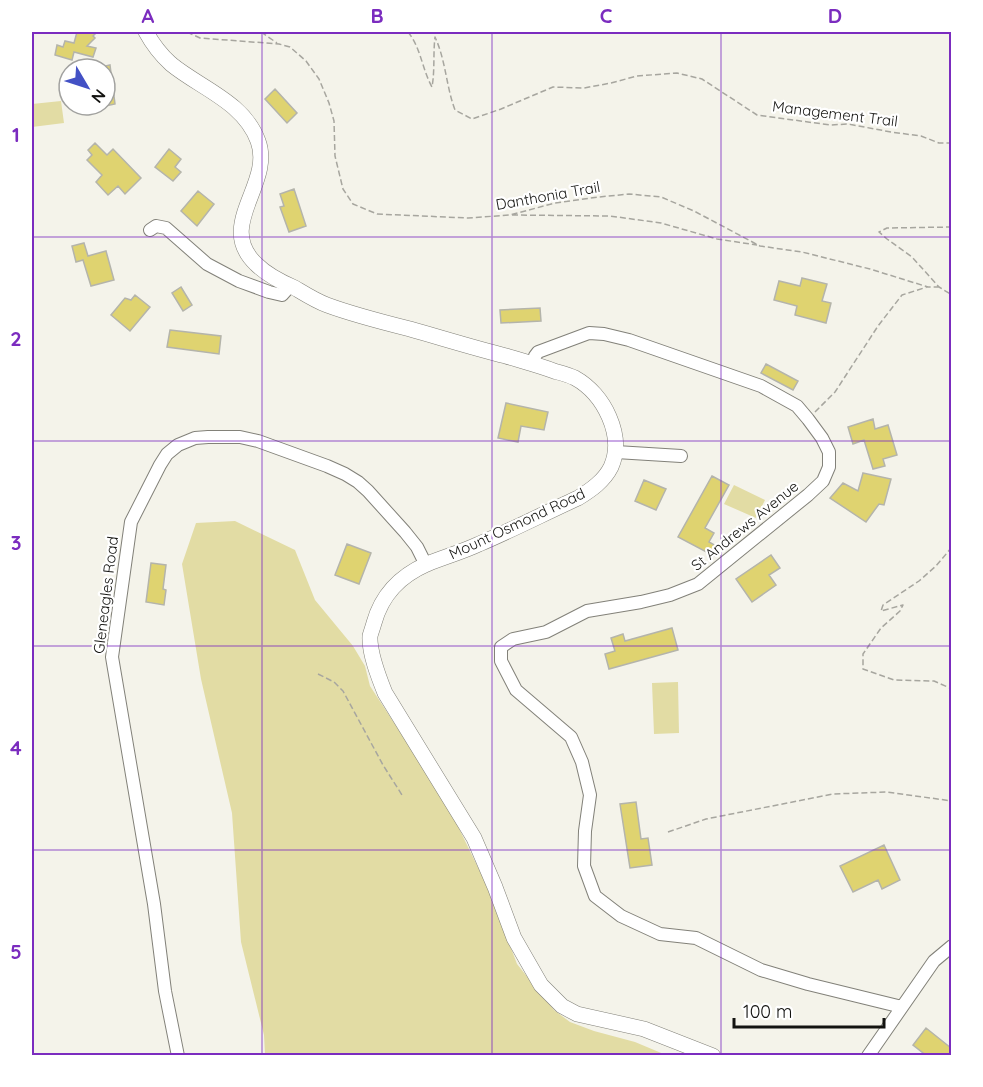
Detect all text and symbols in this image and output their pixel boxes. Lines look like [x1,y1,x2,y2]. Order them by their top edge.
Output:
text: A [142,3,155,28]
text: B [370,3,384,28]
text: C [600,3,613,28]
text: D [828,3,842,28]
north arrow [57,57,117,117]
text: N [87,86,110,107]
street label: Management Trail [771,96,899,131]
text: 1 [12,122,20,147]
street label: Danthonia Trail [494,177,602,214]
text: 2 [10,326,22,351]
street label: St Andrews Avenue [687,476,802,575]
street label: Mount Osmond Road [446,484,588,563]
text: 3 [11,530,21,555]
street label: Gleneagles Road [89,535,122,655]
text: 4 [10,735,22,760]
text: 5 [10,939,22,964]
scale bar [734,991,884,1029]
text: 100 m [743,1000,792,1023]

